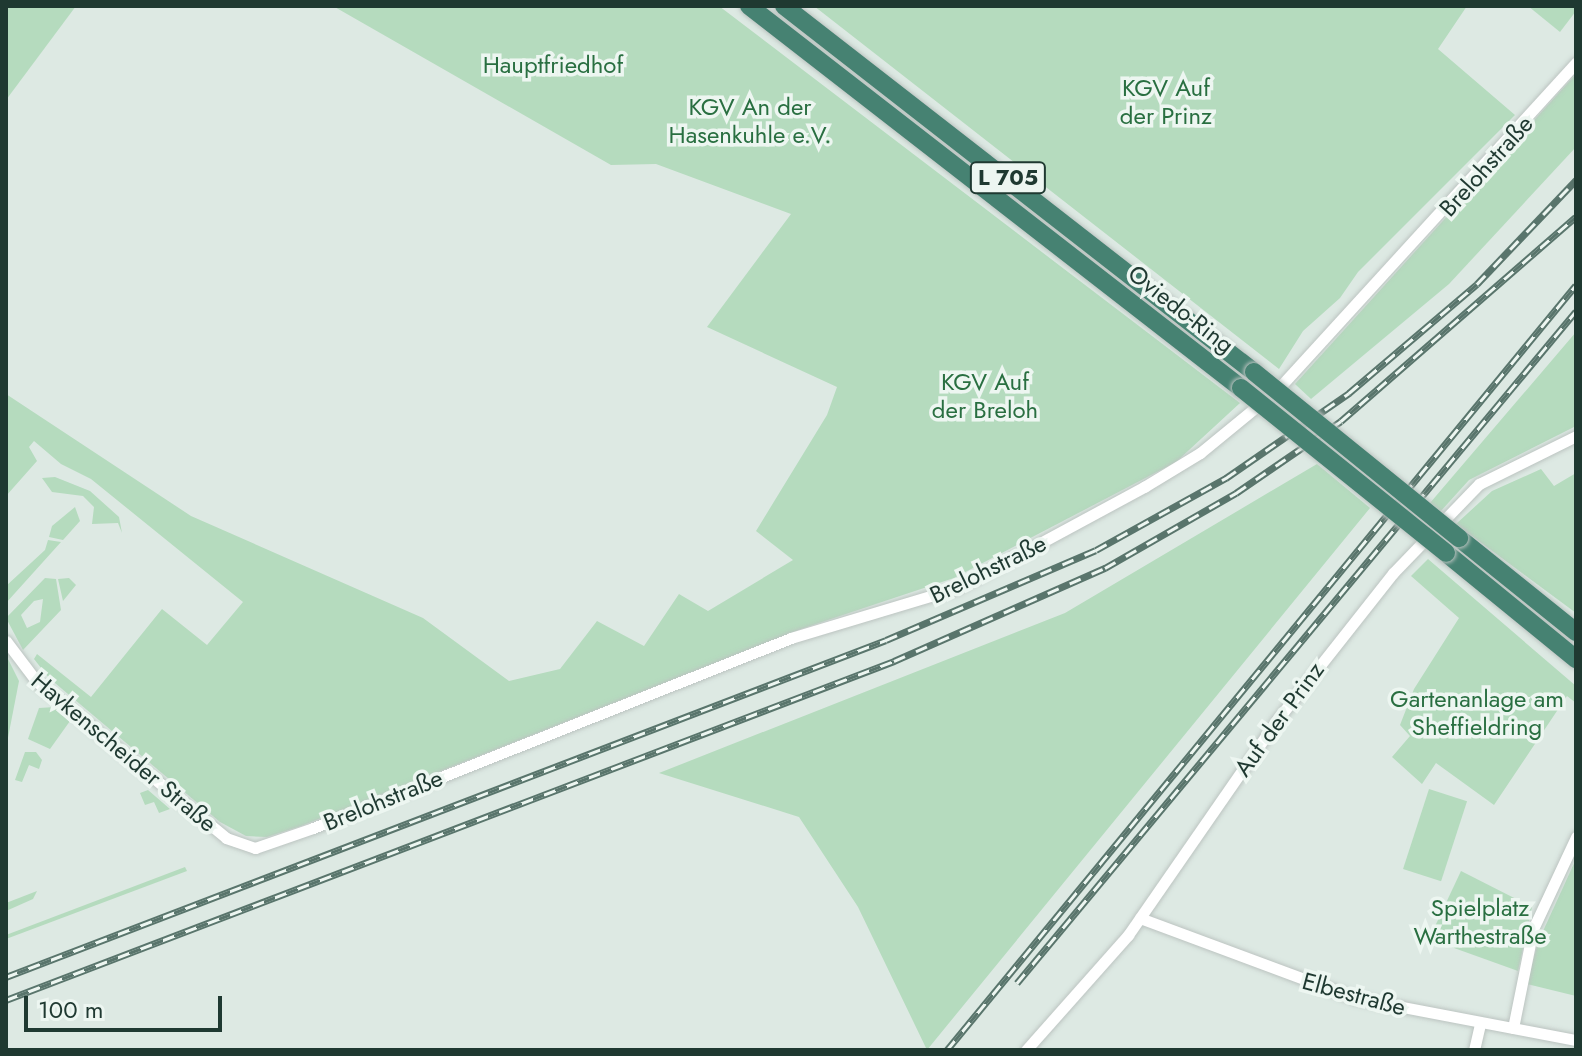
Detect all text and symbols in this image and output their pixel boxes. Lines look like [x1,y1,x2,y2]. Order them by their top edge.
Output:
park label: Hauptfriedhof [483,51,623,79]
park label: KGV Auf der Prinz [1120,74,1212,130]
park label: KGV An der Hasenkuhle e.V. [669,93,831,149]
street label: Brelohstraße [1433,110,1539,222]
road number: L 705 [968,160,1048,196]
street label: Oviedo-Ring [1122,259,1240,359]
park label: KGV Auf der Breloh [932,368,1038,424]
street label: Brelohstraße [925,528,1051,610]
street label: Auf der Prinz [1228,656,1330,782]
street label: Havkenscheider Straße [26,666,222,838]
park label: Gartenanlage am Sheffieldring [1390,685,1564,741]
street label: Brelohstraße [319,763,447,837]
park label: Spielplatz Warthestraße [1414,894,1546,950]
street label: Elbestraße [1299,966,1409,1022]
scale bar [28,980,226,1030]
text: 100 m [38,992,104,1027]

